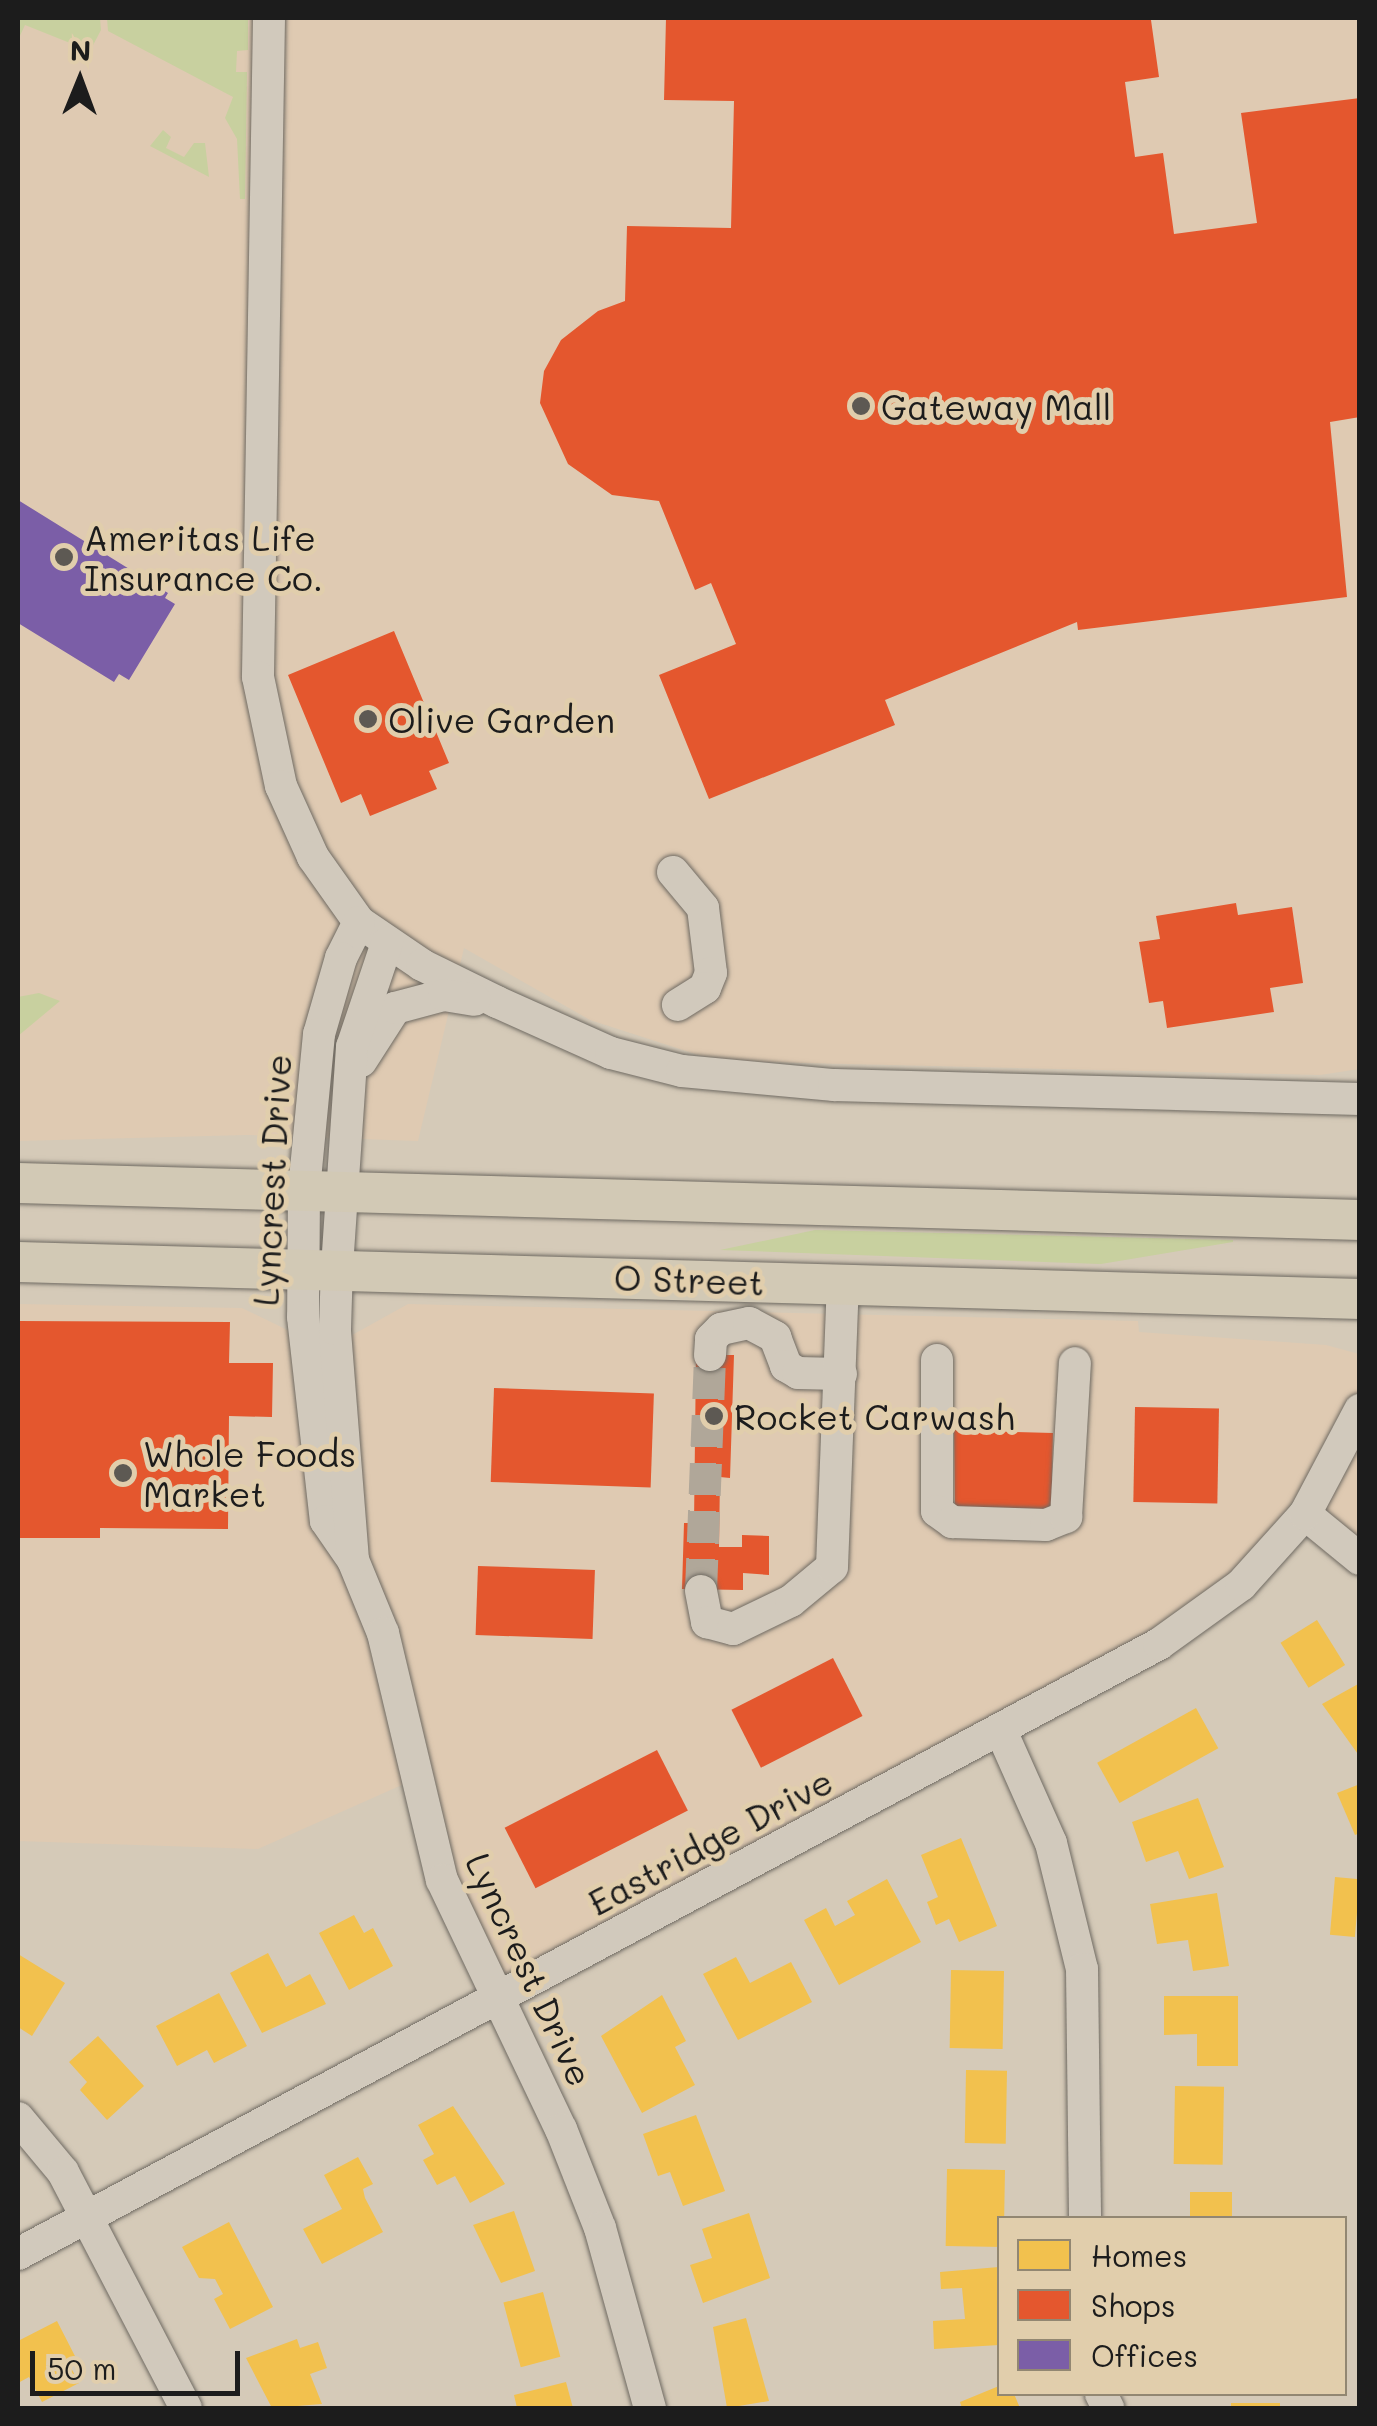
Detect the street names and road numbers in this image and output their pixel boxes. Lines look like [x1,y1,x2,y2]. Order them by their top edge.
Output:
street label: Lyncrest Drive [243,1053,299,1307]
street label: O Street [613,1255,765,1303]
street label: Eastridge Drive [581,1759,839,1923]
street label: Lyncrest Drive [458,1846,602,2092]

